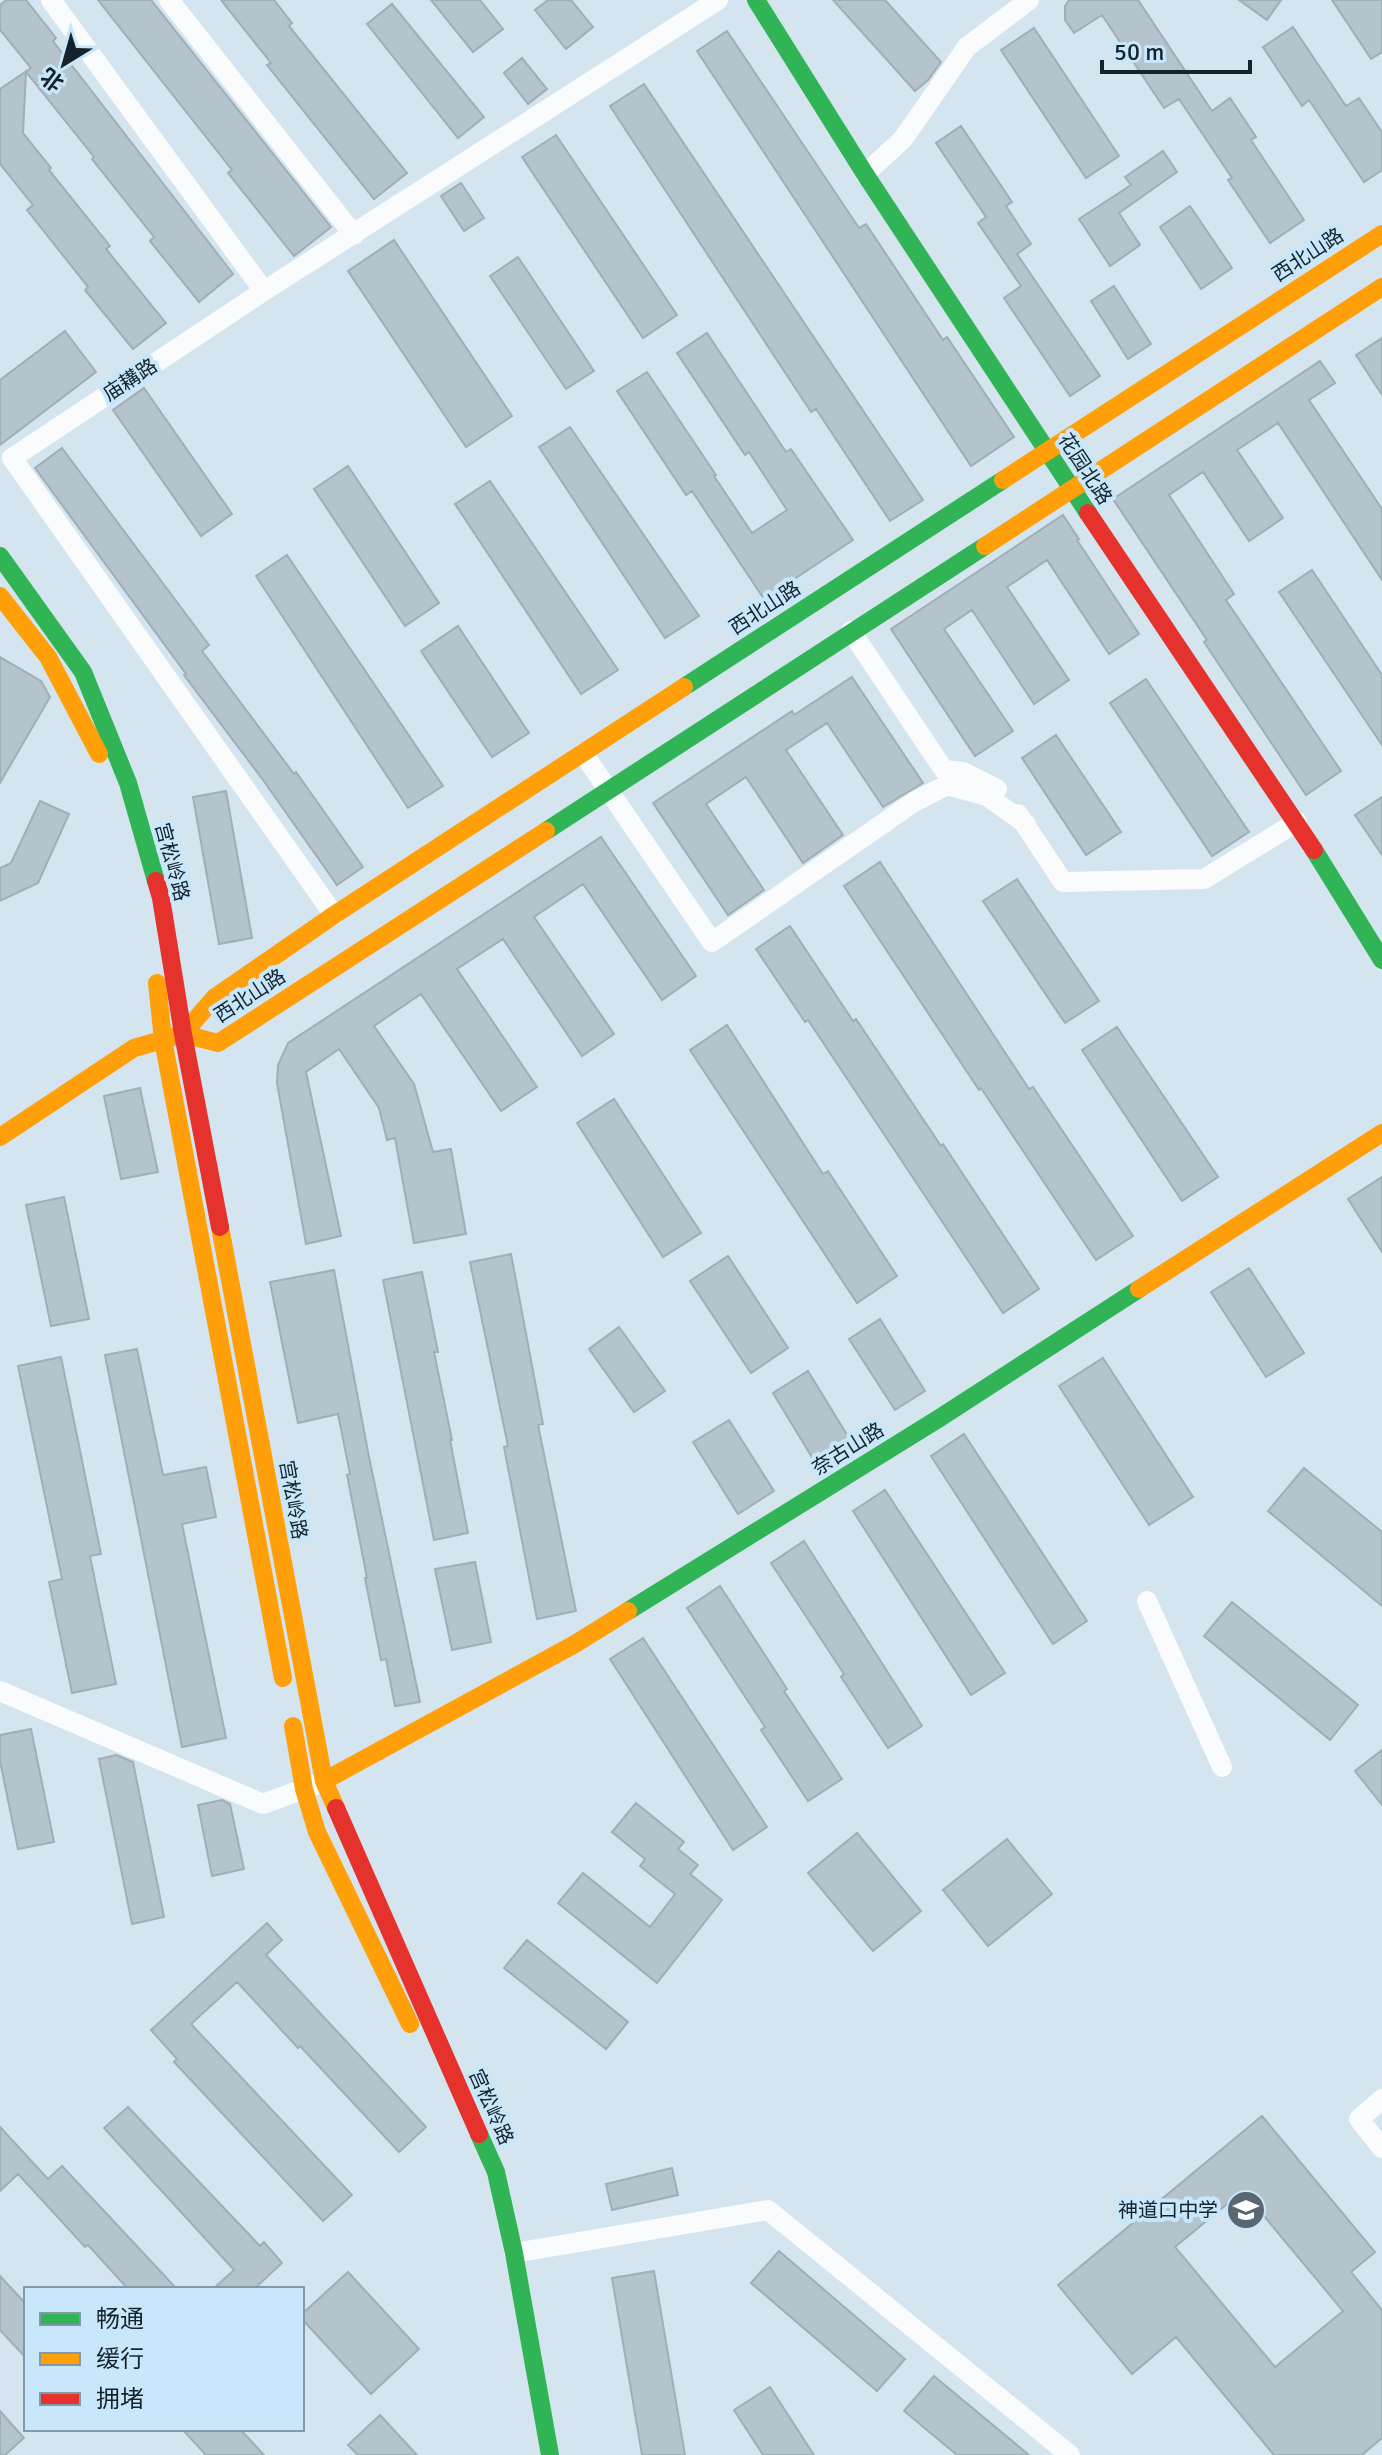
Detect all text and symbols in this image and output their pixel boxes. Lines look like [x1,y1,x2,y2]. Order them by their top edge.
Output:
north arrow [24,24,104,104]
scale bar [1102,24,1250,74]
text: 50 m [1114,37,1164,67]
text: 北 [35,62,69,97]
street label: 西北山路 [1268,223,1348,287]
street label: 庙耩路 [98,353,162,407]
street label: 花园北路 [1053,429,1117,509]
street label: 西北山路 [725,576,805,640]
street label: 宫松岭路 [150,820,194,904]
street label: 西北山路 [210,964,290,1028]
street label: 奈古山路 [807,1417,889,1481]
street label: 宫松岭路 [274,1458,312,1542]
street label: 宫松岭路 [463,2065,519,2149]
school or university icon: 神道口中学 [1225,2189,1267,2231]
place label: 神道口中学 [1118,2198,1218,2223]
legend [24,2287,304,2431]
text: 畅通 [96,2304,144,2334]
text: 缓行 [96,2344,144,2374]
text: 拥堵 [96,2384,144,2414]

